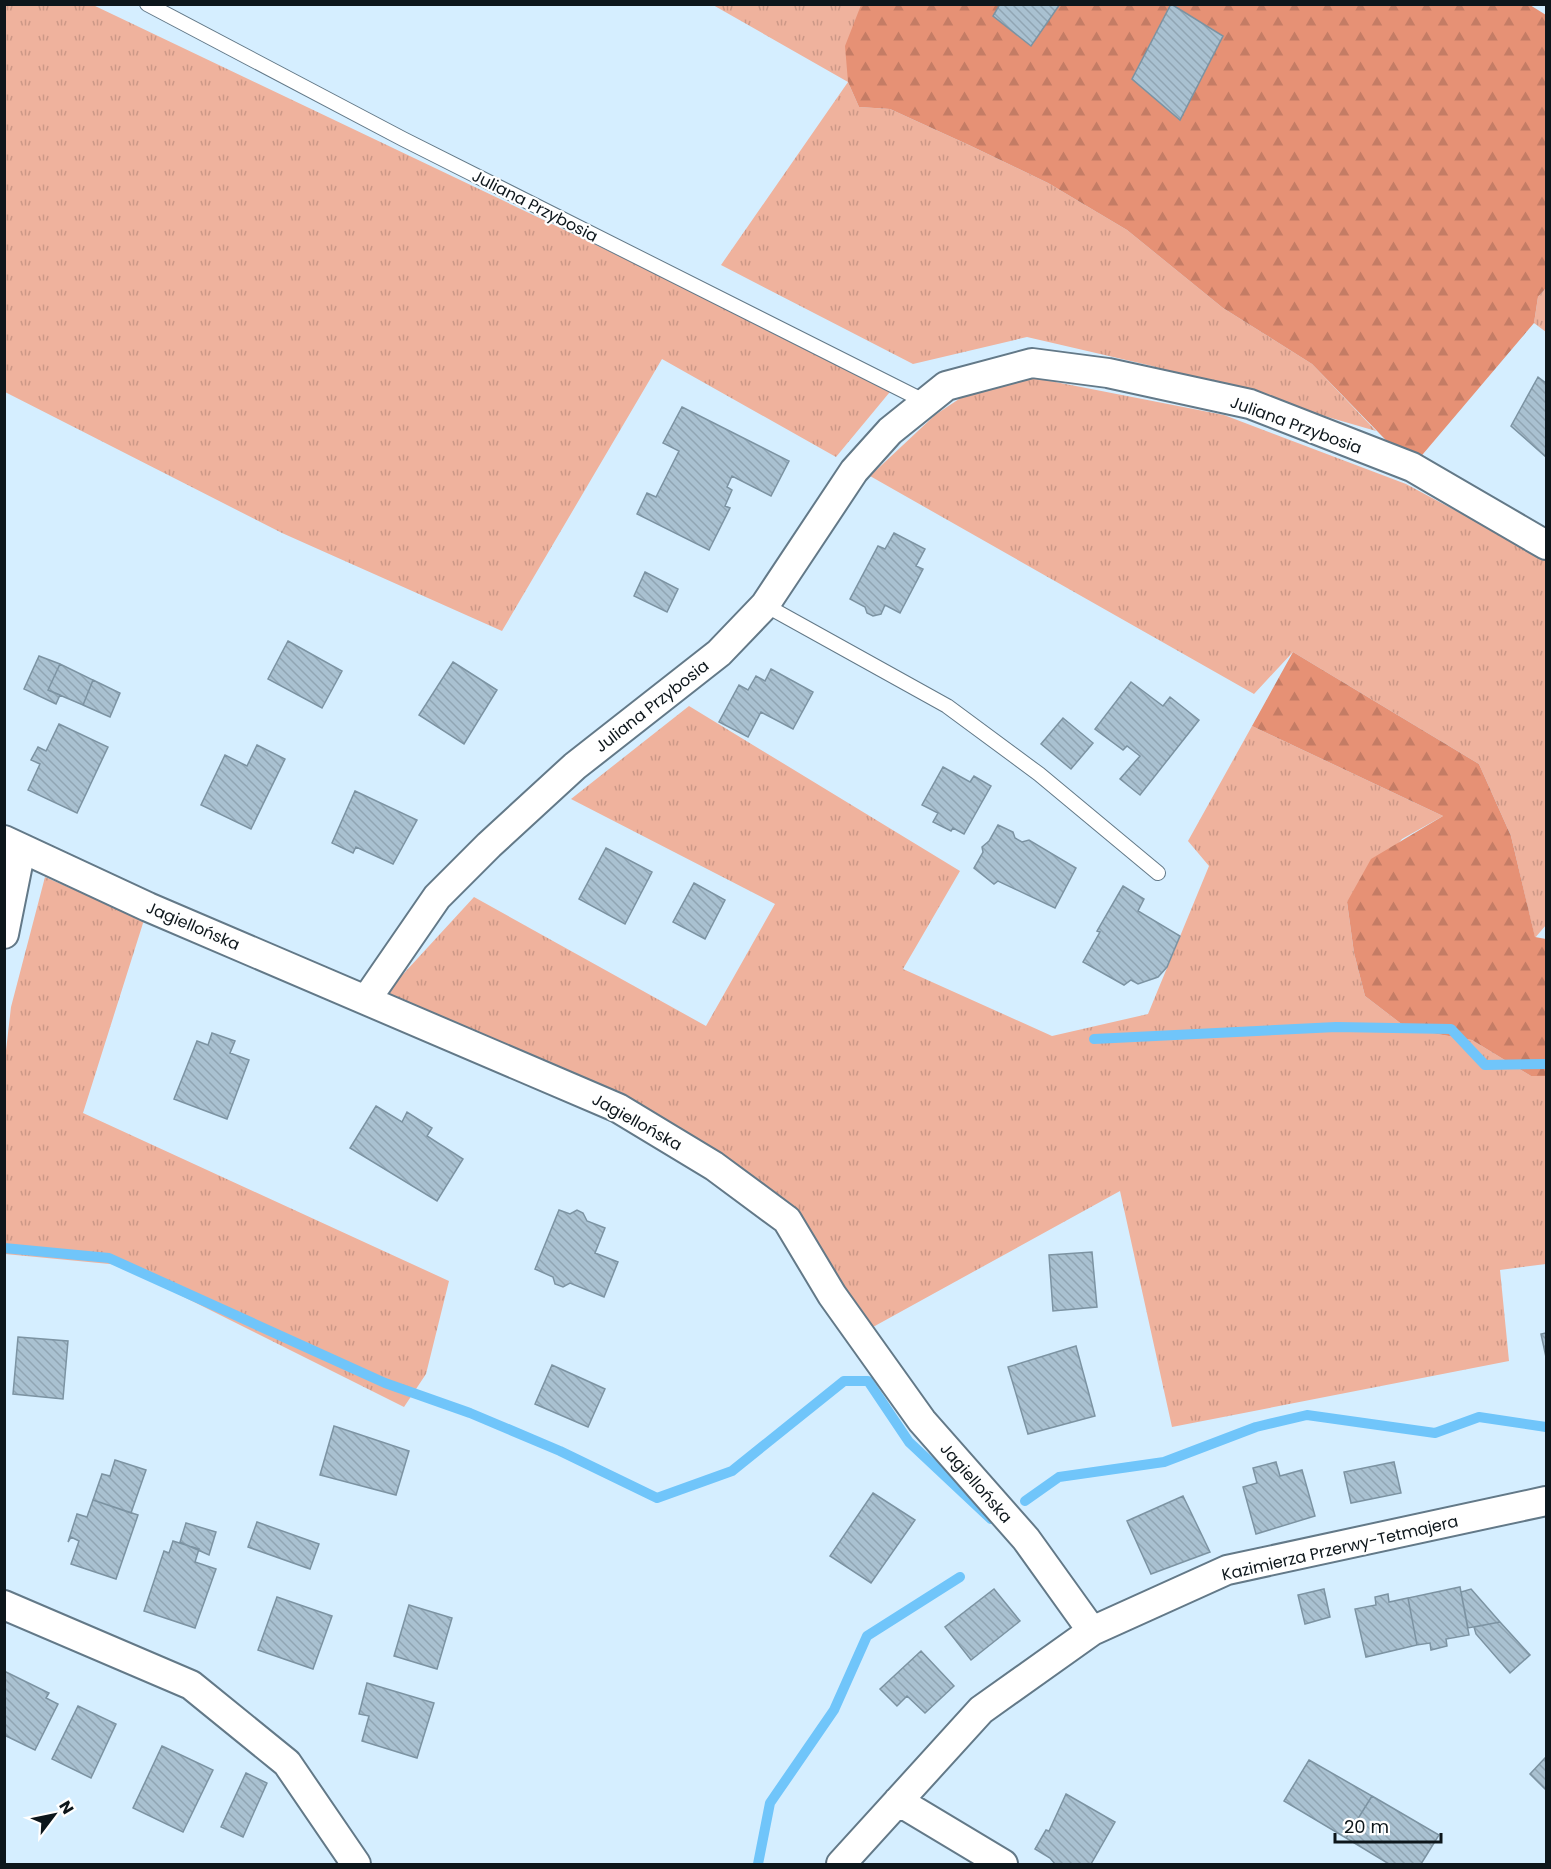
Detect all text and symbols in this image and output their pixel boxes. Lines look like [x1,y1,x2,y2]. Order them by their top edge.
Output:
street label: Juliana Przybosia [468,164,602,248]
street label: Juliana Przybosia [1227,391,1365,459]
street label: Juliana Przybosia [590,654,714,758]
street label: Jagiellońska [143,896,243,956]
street label: Jagiellońska [588,1088,686,1156]
street label: Jagiellońska [935,1438,1017,1528]
street label: Kazimierza Przerwy-Tetmajera [1220,1510,1460,1586]
north arrow [24,1785,84,1845]
text: N [53,1796,79,1819]
scale bar [1335,1806,1442,1844]
text: 20 m [1344,1814,1389,1839]

